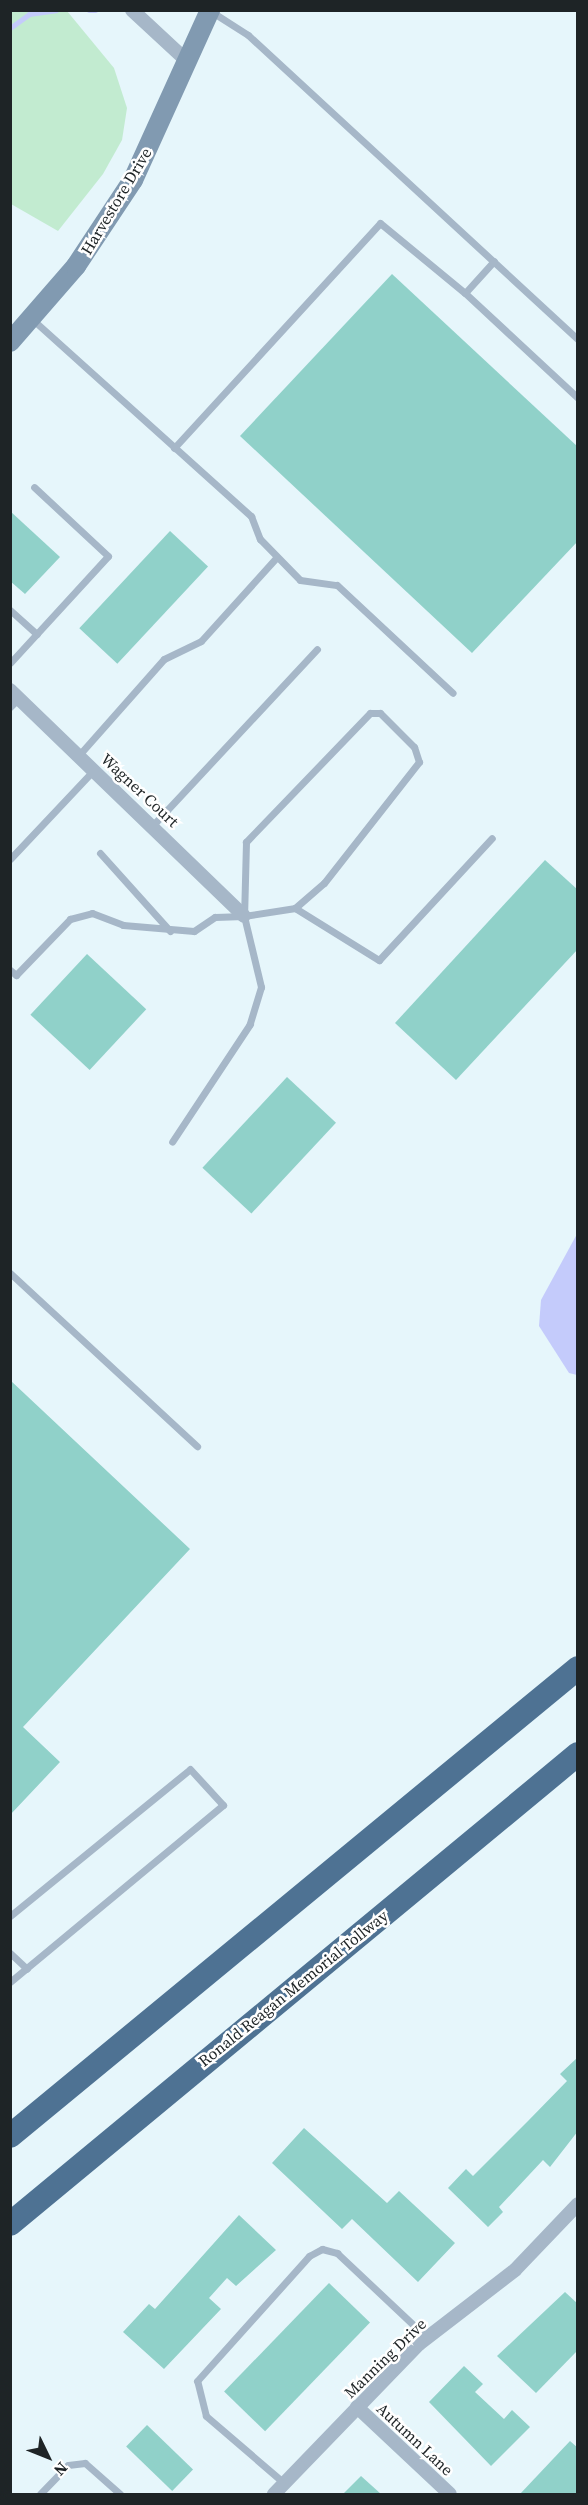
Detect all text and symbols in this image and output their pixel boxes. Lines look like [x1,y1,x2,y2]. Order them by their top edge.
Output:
street label: Harvestore Drive [77,144,155,258]
street label: Wagner Court [97,749,183,831]
street label: Ronald Reagan Memorial Tollway [194,1905,392,2071]
street label: Manning Drive [340,2314,430,2402]
street label: Autumn Lane [373,2399,457,2479]
north arrow [18,2427,78,2487]
text: N [49,2458,73,2481]

